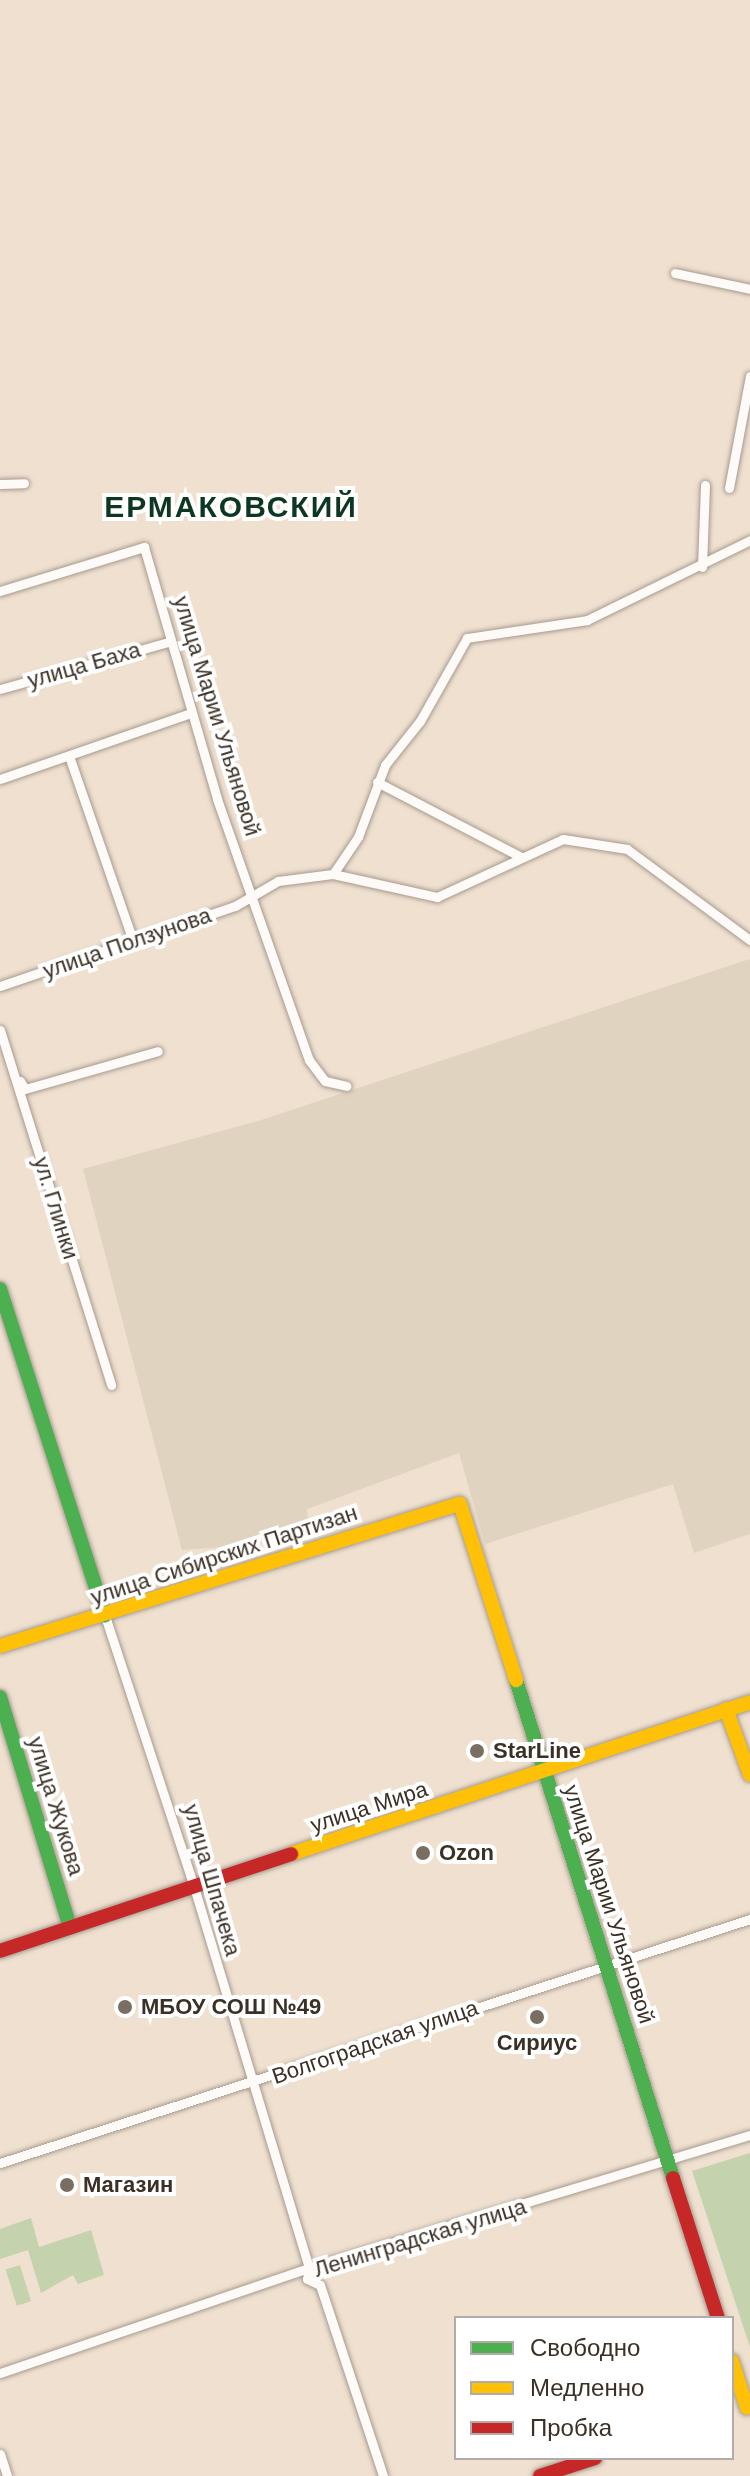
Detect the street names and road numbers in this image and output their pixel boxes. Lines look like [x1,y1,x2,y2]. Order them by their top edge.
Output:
street label: улица Марии Ульяновой [168,593,266,839]
street label: улица Баха [24,636,144,694]
street label: улица Ползунова [40,902,214,984]
street label: ул. Глинки [28,1154,84,1262]
street label: улица Сибирских Партизан [87,1499,361,1611]
street label: улица Жукова [22,1734,90,1878]
street label: улица Мира [307,1776,431,1838]
street label: улица Марии Ульяновой [558,1781,660,2027]
street label: улица Шпачека [178,1801,246,1959]
street label: Волгоградская улица [268,1994,482,2090]
street label: Ленинградская улица [311,2193,529,2283]

